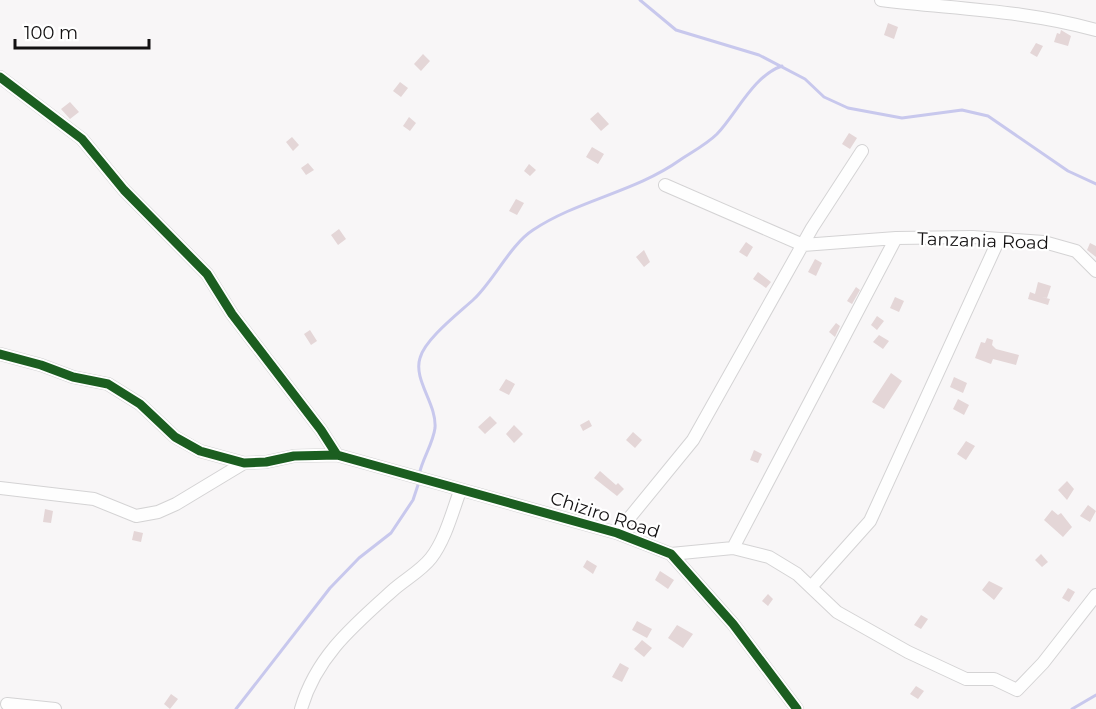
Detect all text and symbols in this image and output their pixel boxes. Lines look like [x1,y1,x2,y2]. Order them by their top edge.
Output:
scale bar [15,12,148,50]
text: 100 m [24,22,78,44]
street label: Tanzania Road [917,228,1049,254]
street label: Chiziro Road [547,487,663,543]

